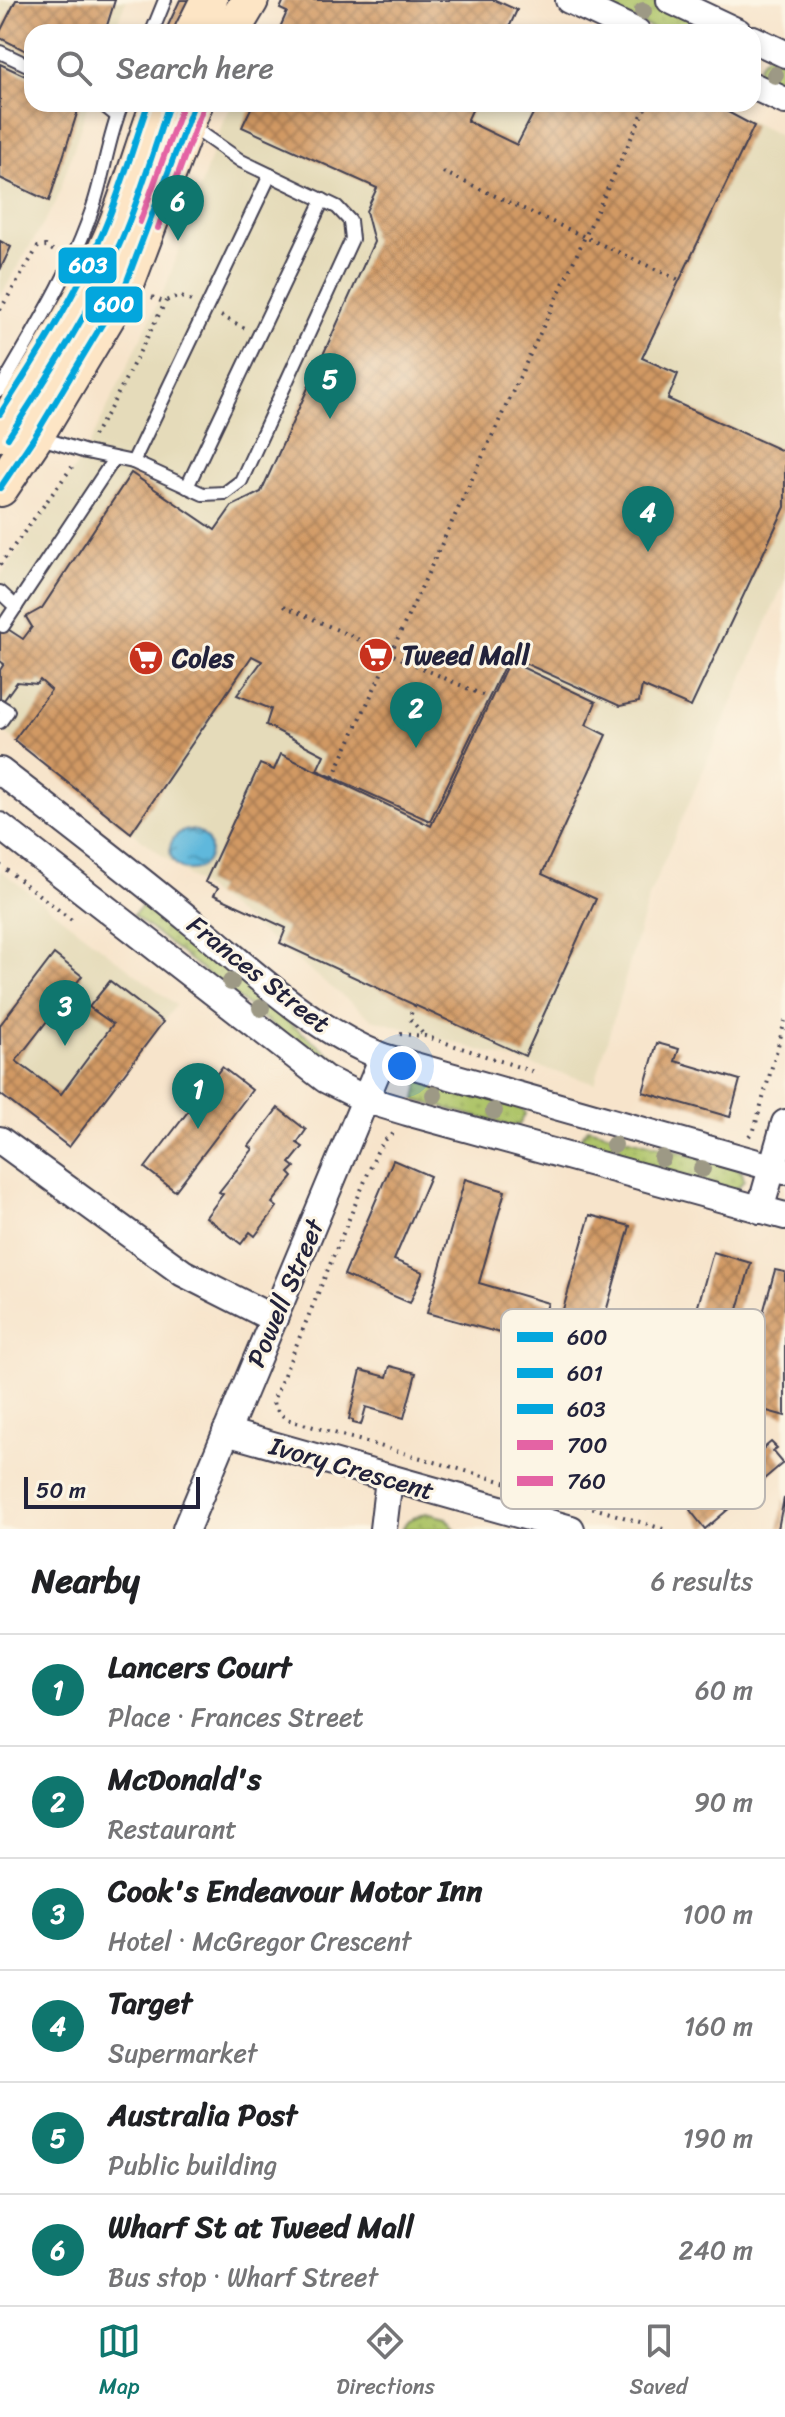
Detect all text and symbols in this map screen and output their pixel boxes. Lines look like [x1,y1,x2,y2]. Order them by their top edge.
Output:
search box [24,24,761,112]
text: Search here [116,41,274,95]
icon: search [52,46,96,90]
pin: 6 [152,175,204,241]
line badge: 603 [57,246,118,285]
text: 603 [68,246,107,285]
line badge: 600 [84,285,144,324]
text: 600 [93,285,134,324]
pin: 5 [304,353,356,419]
pin: 4 [622,486,674,552]
place label: Tweed Mall [402,632,531,678]
place label: Coles [171,635,235,681]
supermarket icon: Tweed Mall [357,636,395,674]
supermarket icon: Coles [127,639,165,677]
pin: 2 [390,682,442,748]
street label: Frances Street [177,903,341,1045]
pin: 3 [39,980,91,1046]
your location [382,1046,422,1086]
pin: 1 [172,1063,224,1129]
street label: Powell Street [233,1210,338,1374]
legend [501,1309,765,1509]
text: 600 [567,1318,607,1357]
text: 601 [567,1354,603,1393]
text: 603 [567,1390,605,1429]
street label: Ivory Crescent [263,1422,440,1513]
text: 700 [567,1426,607,1465]
text: 760 [567,1462,606,1501]
text: 50 m [36,1471,86,1510]
scale bar [24,1473,200,1509]
text: Nearby [32,1551,140,1611]
text: 6 results [651,1558,753,1604]
text: Lancers Court [108,1640,291,1694]
text: 1 [52,1667,64,1713]
text: 60 m [695,1667,753,1713]
text: Place · Frances Street [108,1694,364,1740]
text: McDonald's [108,1752,261,1806]
text: 2 [50,1779,66,1825]
text: 90 m [694,1779,753,1825]
text: Restaurant [108,1806,237,1852]
text: Cook's Endeavour Motor Inn [108,1864,482,1918]
text: 3 [51,1891,65,1937]
text: 100 m [682,1891,753,1937]
text: Hotel · McGregor Crescent [108,1918,411,1964]
text: Target [108,1976,192,2030]
text: 4 [50,2003,66,2049]
text: 160 m [684,2003,753,2049]
text: Supermarket [108,2030,257,2076]
text: Australia Post [108,2088,297,2142]
text: 5 [50,2115,66,2161]
text: 190 m [683,2115,753,2161]
text: Public building [108,2142,277,2188]
text: Wharf St at Tweed Mall [108,2200,414,2254]
text: 6 [51,2227,65,2273]
text: 240 m [679,2227,753,2273]
text: Bus stop · Wharf Street [108,2254,378,2300]
tab: Map [97,2319,141,2406]
tab: Directions [336,2319,435,2406]
tab: Saved [630,2319,688,2406]

